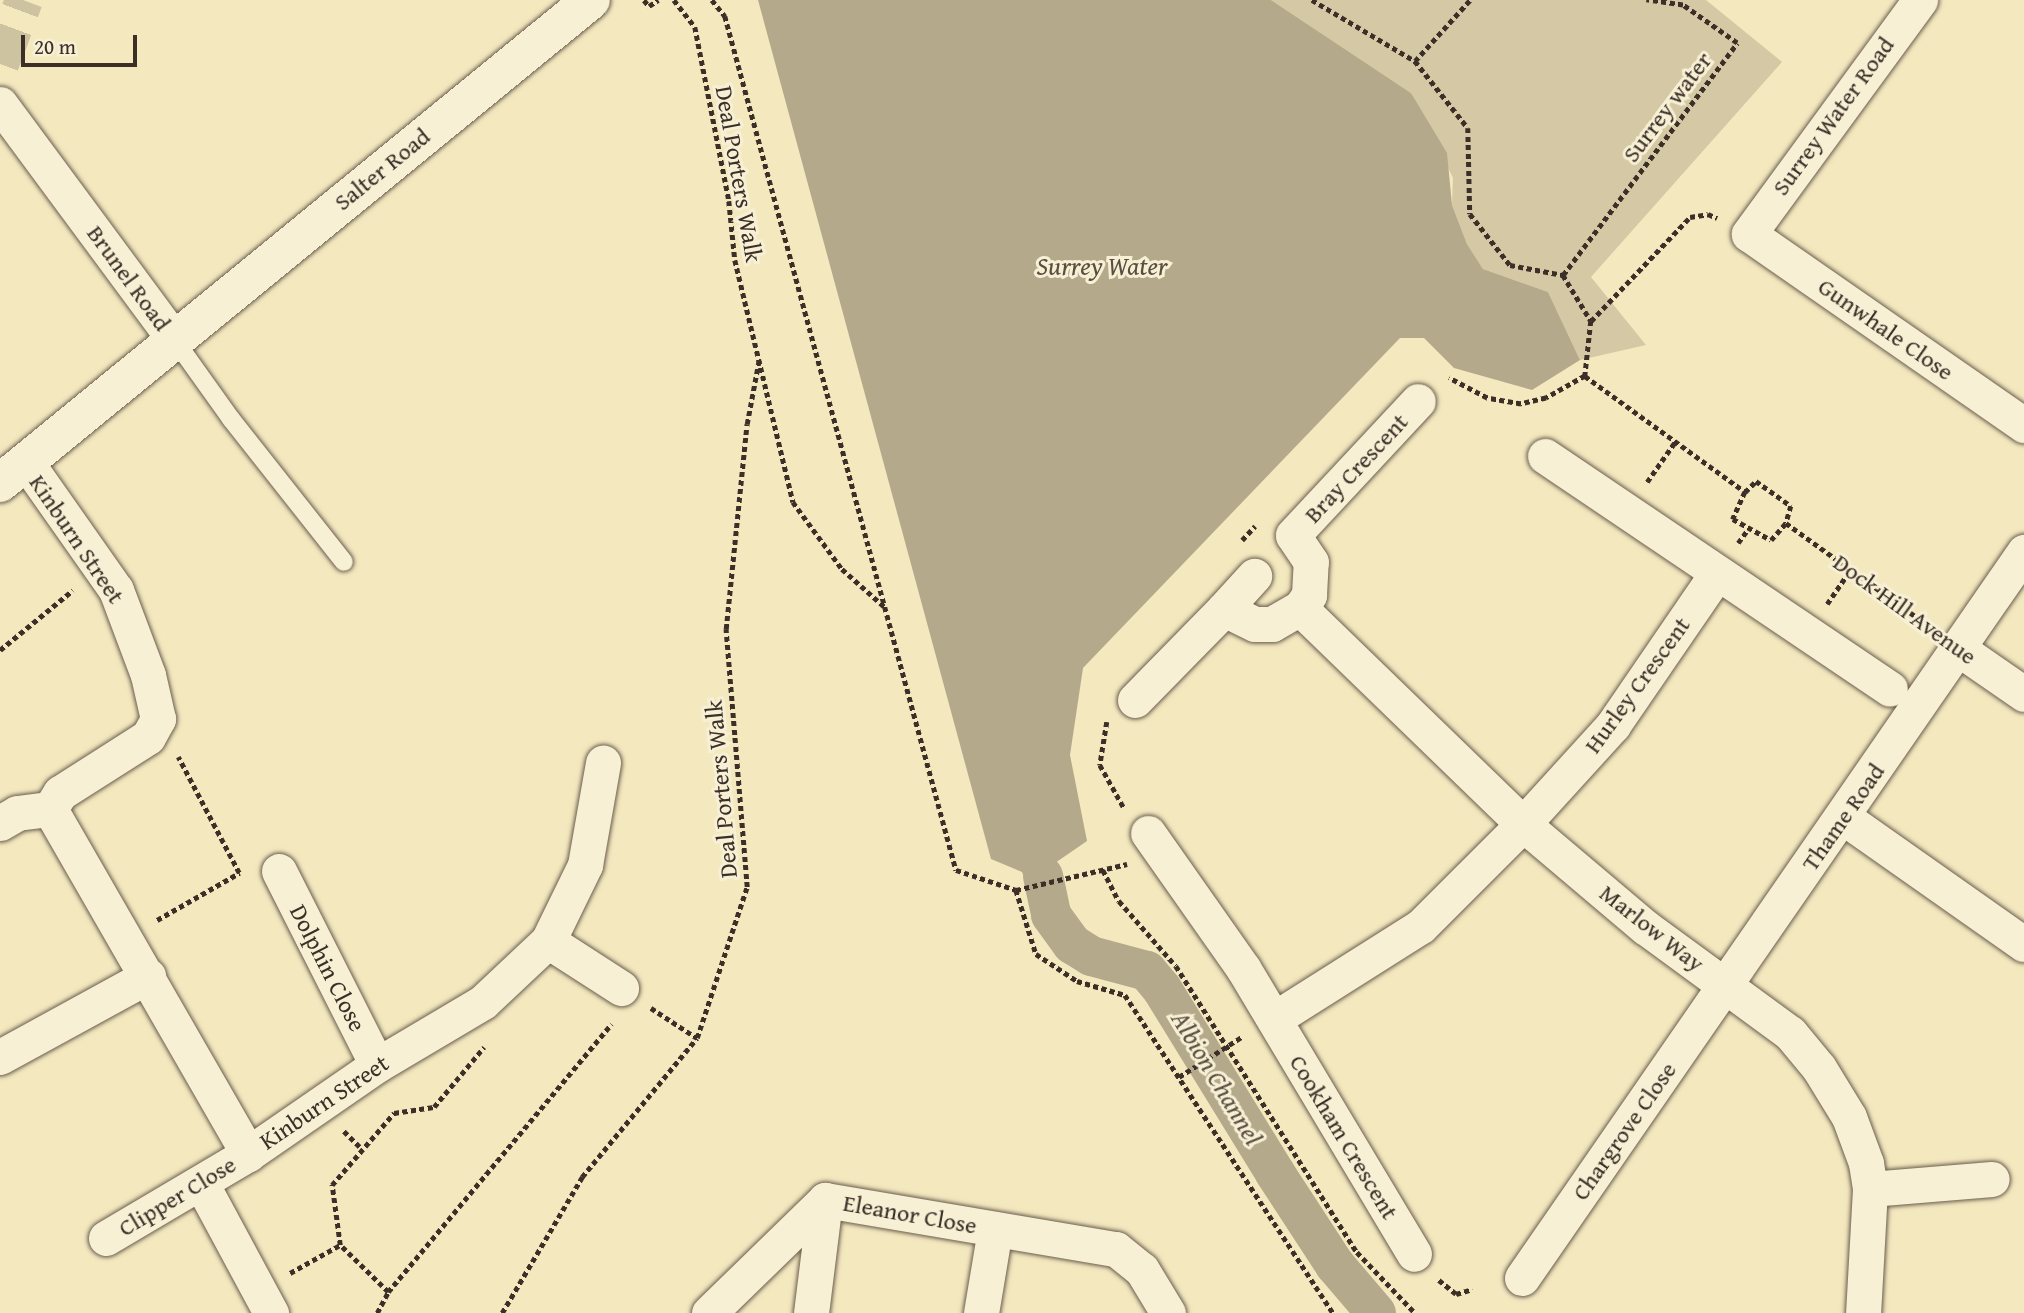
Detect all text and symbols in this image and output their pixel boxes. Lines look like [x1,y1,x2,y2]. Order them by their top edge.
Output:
scale bar [24,21,140,65]
text: 20 m [34,31,76,62]
street label: Surrey Water Road [1766,31,1900,201]
street label: Surrey water [1616,46,1718,168]
street label: Deal Porters Walk [709,84,769,264]
street label: Salter Road [328,122,436,216]
street label: Brunel Road [81,220,177,336]
water label: Surrey Water [1036,250,1168,282]
street label: Gunwhale Close [1813,272,1959,386]
street label: Bray Crescent [1298,407,1414,529]
street label: Kinburn Street [23,469,131,609]
street label: Dock Hill Avenue [1828,547,1982,671]
street label: Hurley Crescent [1578,611,1696,759]
street label: Deal Porters Walk [699,699,743,879]
street label: Thame Road [1795,758,1891,876]
street label: Marlow Way [1594,878,1710,978]
street label: Dolphin Close [284,900,372,1036]
water label: Albion Channel [1165,1005,1269,1151]
street label: Kinburn Street [254,1048,394,1156]
street label: Cookham Crescent [1284,1050,1404,1224]
street label: Chargrove Close [1566,1056,1682,1206]
street label: Clipper Close [113,1150,241,1242]
street label: Eleanor Close [841,1188,979,1240]

